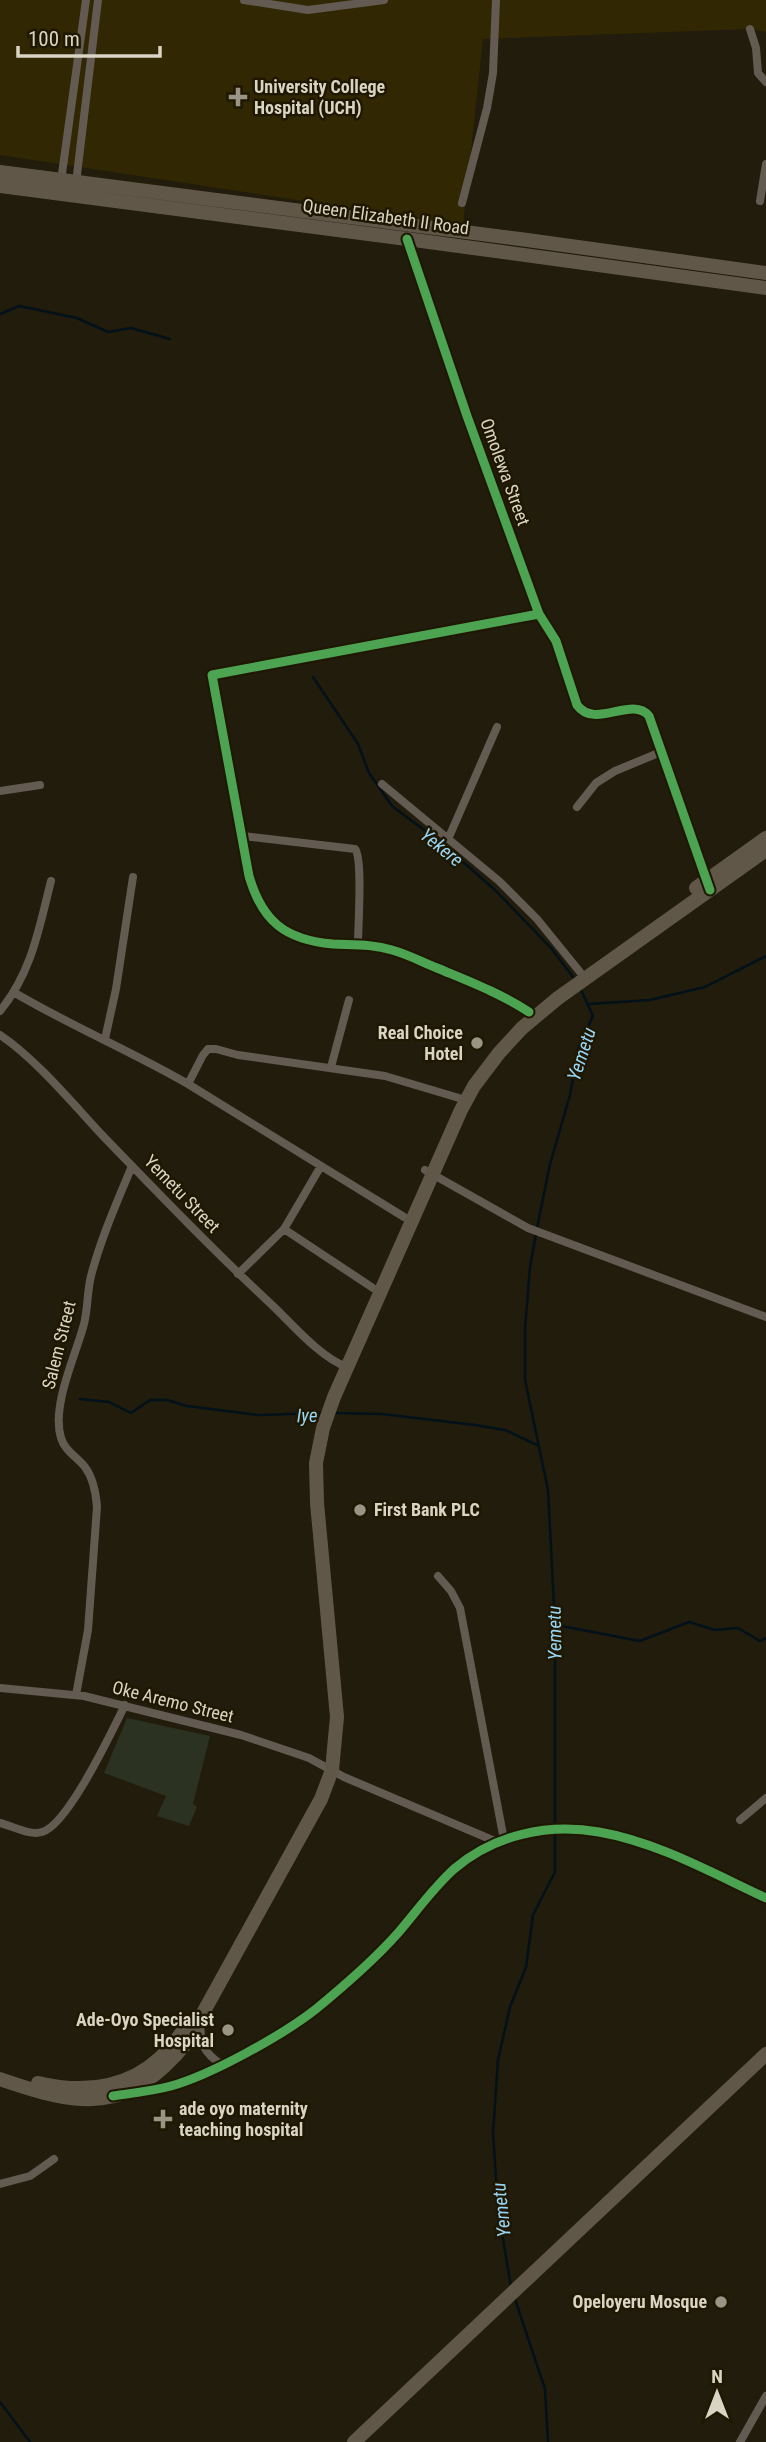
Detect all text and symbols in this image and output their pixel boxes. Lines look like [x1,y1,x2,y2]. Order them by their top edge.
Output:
scale bar [18,14,159,58]
text: 100 m [28,27,80,51]
place label: University College Hospital (UCH) [254,76,386,119]
marker: University College Hospital (UCH) [228,87,248,107]
street label: Queen Elizabeth II Road [302,194,471,239]
street label: Omolewa Street [476,415,535,528]
water label: Yekere [416,823,468,872]
place label: Real Choice Hotel [378,1022,463,1064]
water label: Yemetu [562,1025,601,1084]
marker: Real Choice Hotel [469,1035,485,1051]
street label: Yemetu Street [140,1151,225,1237]
street label: Salem Street [37,1298,80,1391]
water label: Iye [296,1404,318,1427]
place label: First Bank PLC [374,1499,480,1520]
marker: First Bank PLC [352,1502,368,1518]
water label: Yemetu [543,1605,566,1660]
street label: Oke Aremo Street [110,1676,236,1727]
place label: Ade-Oyo Specialist Hospital [76,2009,214,2051]
marker: Ade-Oyo Specialist Hospital [220,2022,236,2038]
place label: ade oyo maternity teaching hospital [179,2098,308,2140]
marker: ade oyo maternity teaching hospital [153,2109,173,2129]
water label: Yemetu [487,2182,516,2238]
place label: Opeloyeru Mosque [573,2291,707,2312]
marker: Opeloyeru Mosque [713,2294,729,2310]
north arrow [682,2358,752,2428]
text: N [711,2365,723,2388]

